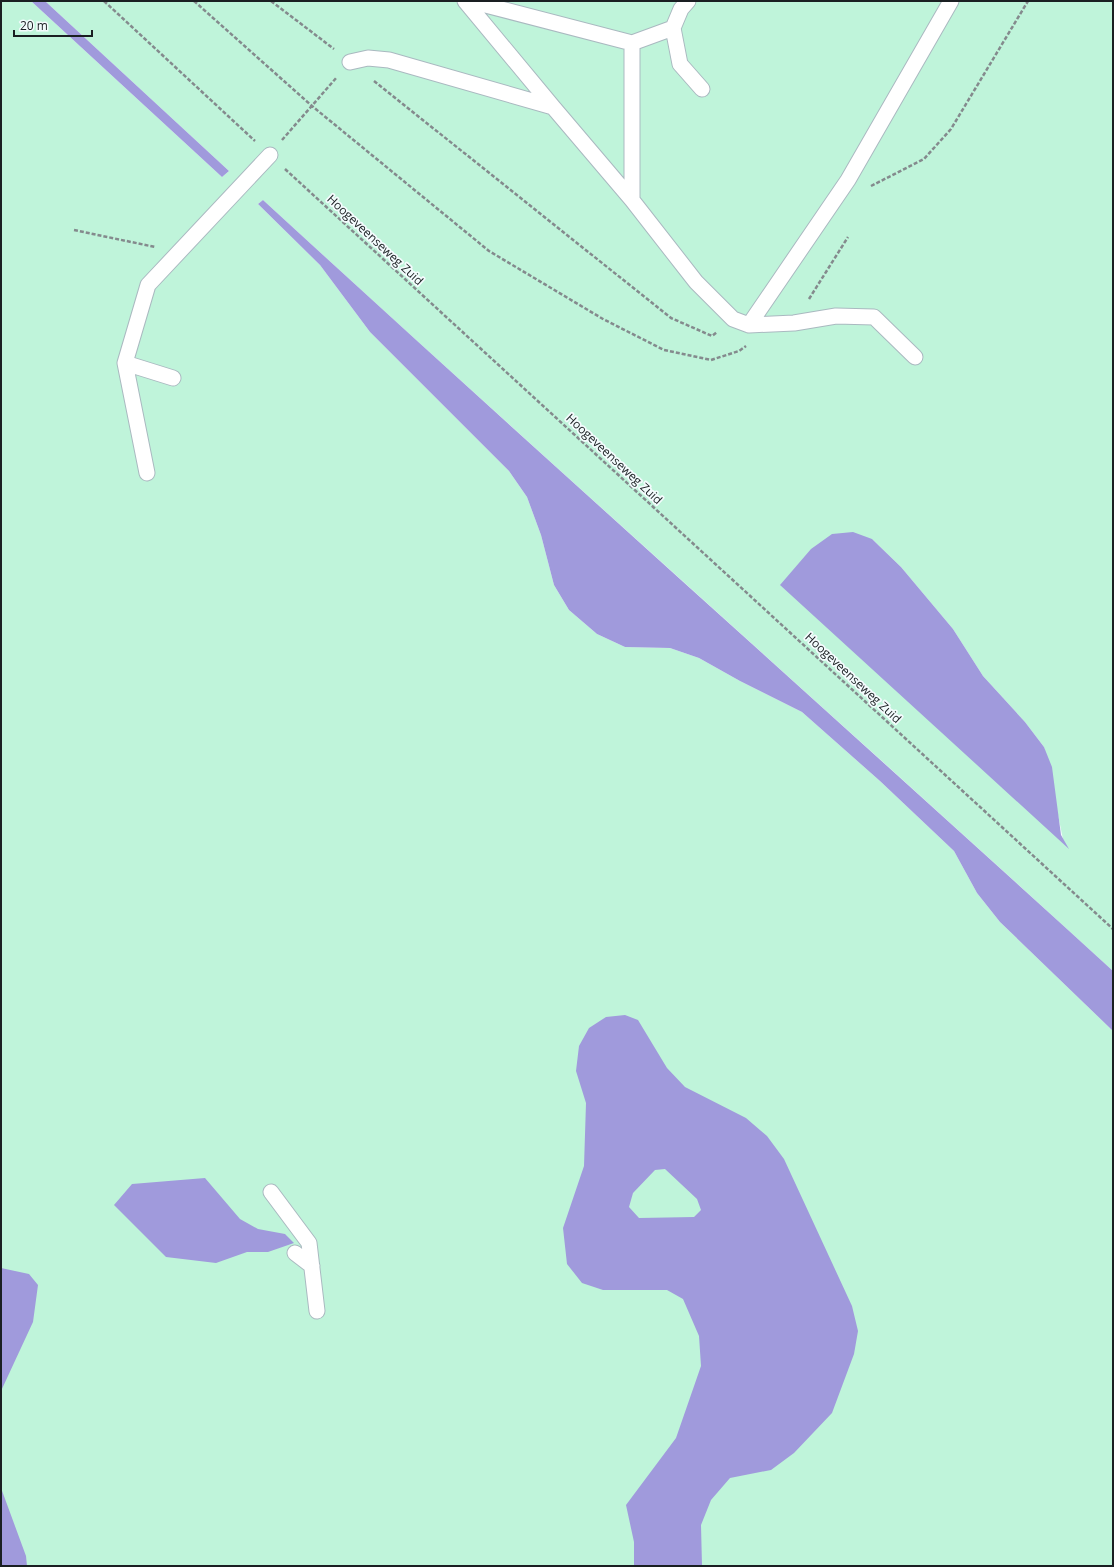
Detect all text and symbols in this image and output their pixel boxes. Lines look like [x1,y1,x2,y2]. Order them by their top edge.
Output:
scale bar [14,12,92,38]
text: 20 m [20,17,48,34]
street label: Hoogeveenseweg Zuid [323,190,427,289]
street label: Hoogeveenseweg Zuid [562,409,666,508]
street label: Hoogeveenseweg Zuid [801,628,905,727]

